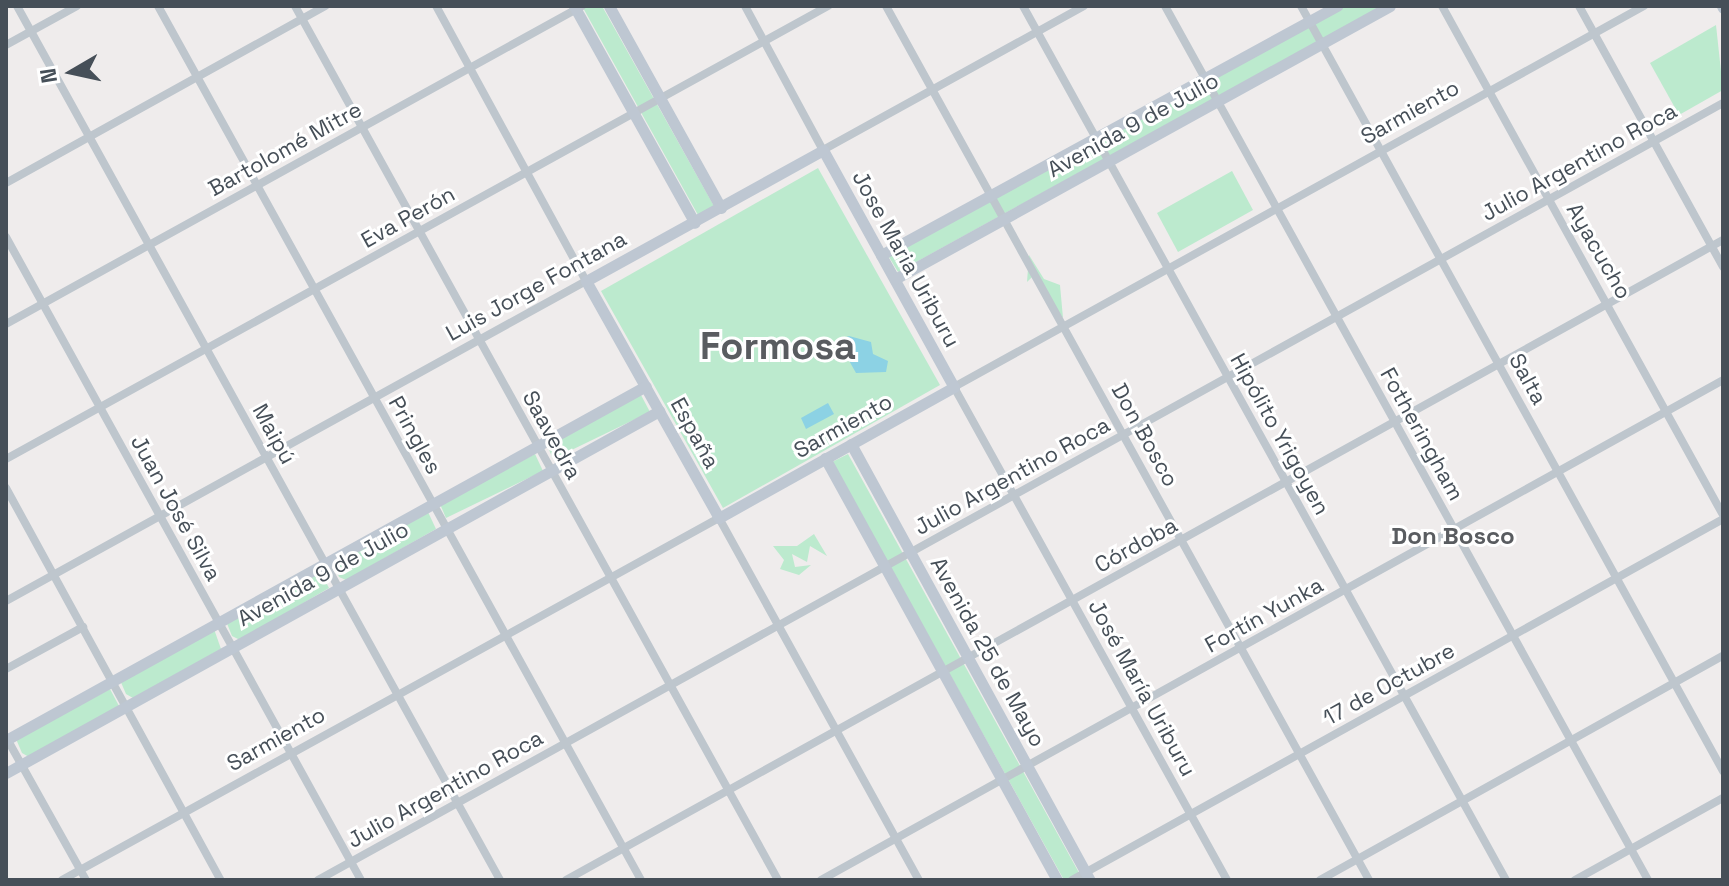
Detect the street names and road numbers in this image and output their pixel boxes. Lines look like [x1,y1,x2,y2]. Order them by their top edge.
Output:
street label: Avenida 9 de Julio [1043,67,1223,183]
street label: Sarmiento [1356,74,1464,150]
street label: Bartolomé Mitre [204,96,366,202]
street label: Julio Argentino Roca [1477,97,1681,227]
street label: Jose Maria Uriburu [847,166,965,352]
street label: Eva Perón [357,180,459,254]
street label: Ayacucho [1561,198,1637,304]
street label: Luis Jorge Fontana [441,225,631,347]
street label: Hipólito Yrigoyen [1225,349,1335,519]
street label: Salta [1503,349,1553,409]
street label: Fotheringham [1375,363,1469,505]
street label: Don Bosco [1106,379,1184,491]
street label: Saavedra [517,386,587,484]
street label: Sarmiento [789,388,897,464]
street label: Pringles [383,392,447,478]
street label: España [665,393,725,473]
street label: Maipú [247,399,301,469]
street label: Julio Argentino Roca [910,411,1114,541]
street label: Juan José Silva [125,431,227,585]
street label: Córdoba [1090,512,1182,578]
street label: Avenida 9 de Julio [233,516,413,632]
street label: Avenida 25 de Mayo [925,553,1051,751]
street label: Fortín Yunka [1200,572,1328,658]
street label: José María Uriburu [1083,595,1201,781]
street label: 17 de Octubre [1319,637,1459,731]
street label: Sarmiento [222,701,330,777]
street label: Julio Argentino Roca [343,724,547,854]

